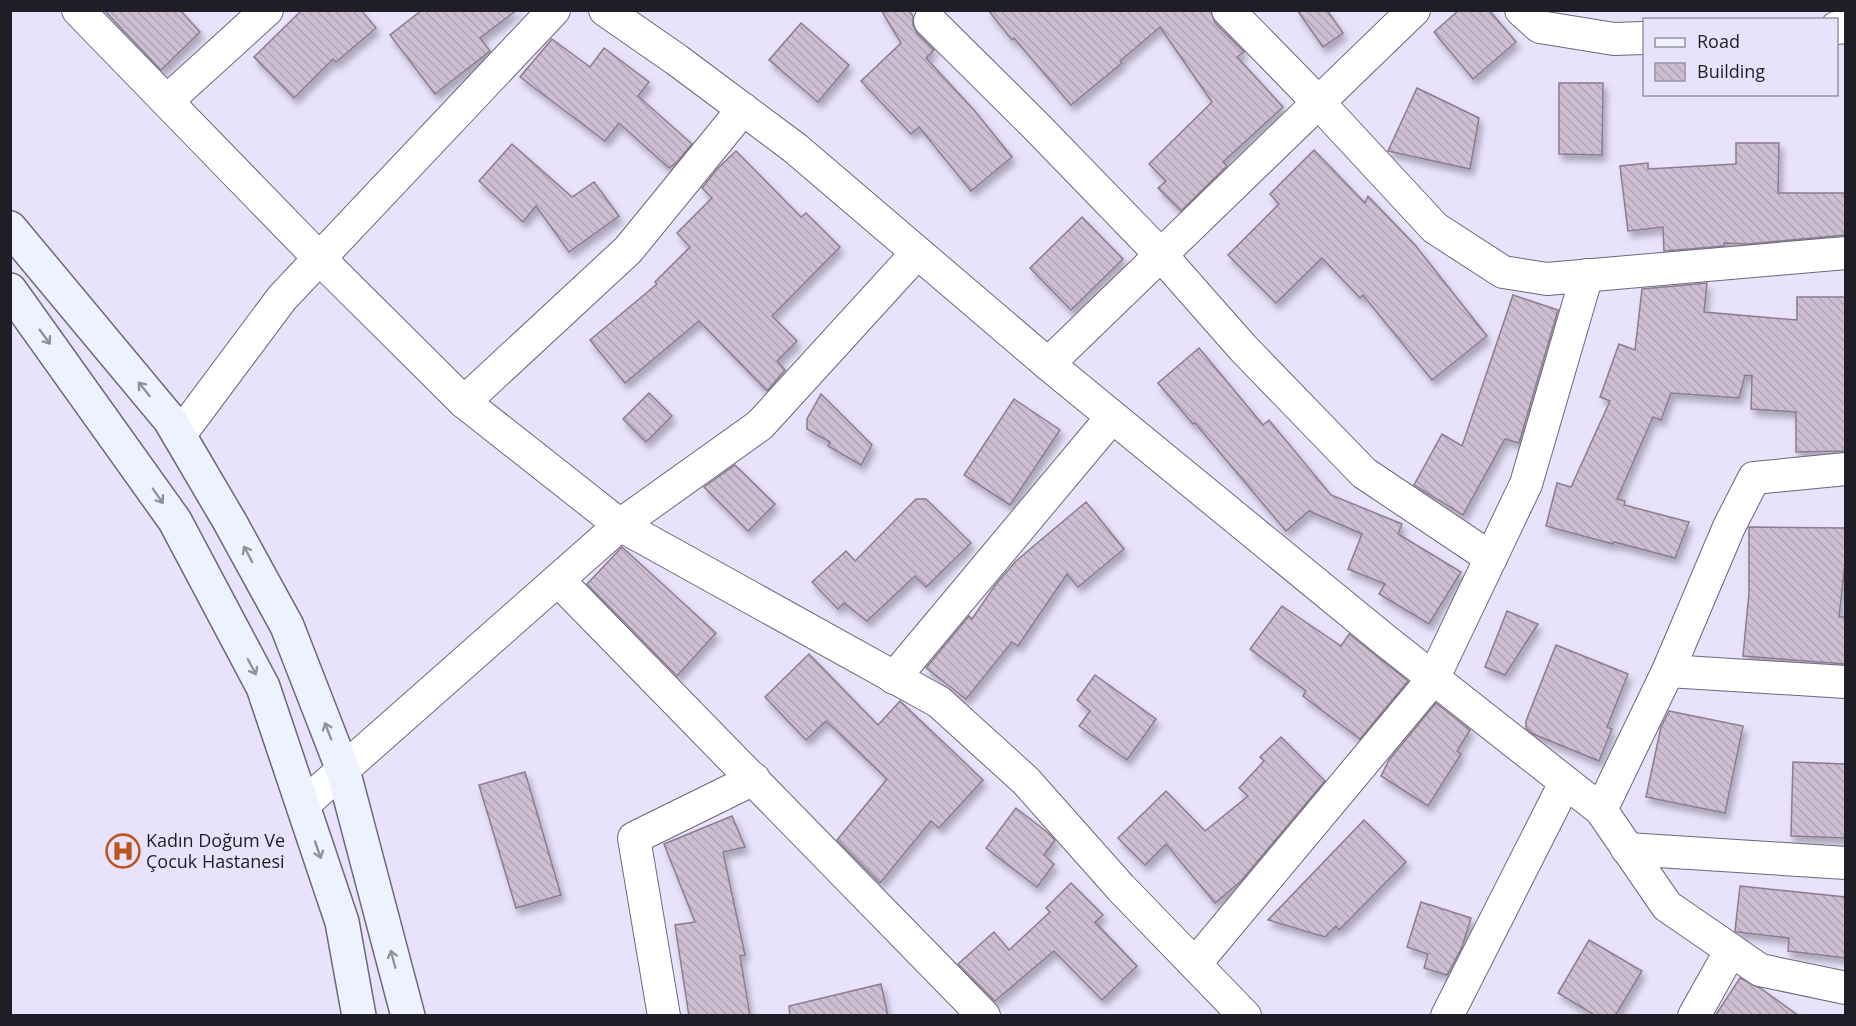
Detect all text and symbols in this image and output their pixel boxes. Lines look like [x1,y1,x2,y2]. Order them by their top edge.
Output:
legend [1643,18,1838,96]
text: Road [1697,29,1740,53]
text: Building [1697,59,1765,83]
one-way arrow [38,329,51,345]
one-way arrow [138,381,151,397]
one-way arrow [152,488,164,504]
one-way arrow [242,546,254,563]
one-way arrow [247,657,258,675]
one-way arrow [321,723,332,741]
place label: Kadın Doğum Ve Çocuk Hastanesi [146,828,285,873]
hospital icon: Kadın Doğum Ve Çocuk Hastanesi [105,833,141,869]
one-way arrow [314,840,325,859]
one-way arrow [387,950,398,969]

